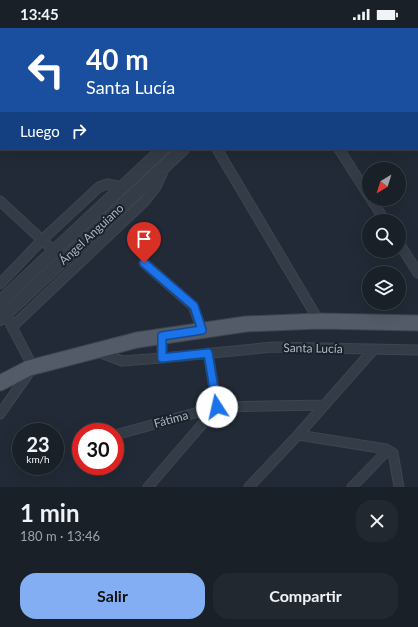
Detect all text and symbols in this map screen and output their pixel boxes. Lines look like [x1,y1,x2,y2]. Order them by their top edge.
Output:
text: 13:45 [20,5,59,23]
text: 40 m [86,42,149,76]
icon: left [20,44,72,96]
text: Santa Lucía [86,76,175,98]
icon: right [68,120,90,142]
text: Luego [20,122,60,140]
north arrow [362,162,406,206]
map controls [362,162,406,310]
street label: Ángel Anguiano [56,200,127,268]
button: search [362,214,406,258]
pin [127,222,161,263]
icon: arrive [133,228,155,250]
button: layers [362,266,406,310]
street label: Santa Lucía [283,340,343,356]
position arrow [196,386,238,428]
street label: Fátima [152,407,190,431]
speed limit sign: 30 [72,423,124,475]
text: 23 [26,432,50,456]
text: km/h [26,453,50,465]
text: 1 min [20,498,80,527]
button: close [356,500,398,542]
text: 180 m · 13:46 [20,528,100,544]
button: Salir [20,573,205,619]
button: Compartir [213,573,398,619]

